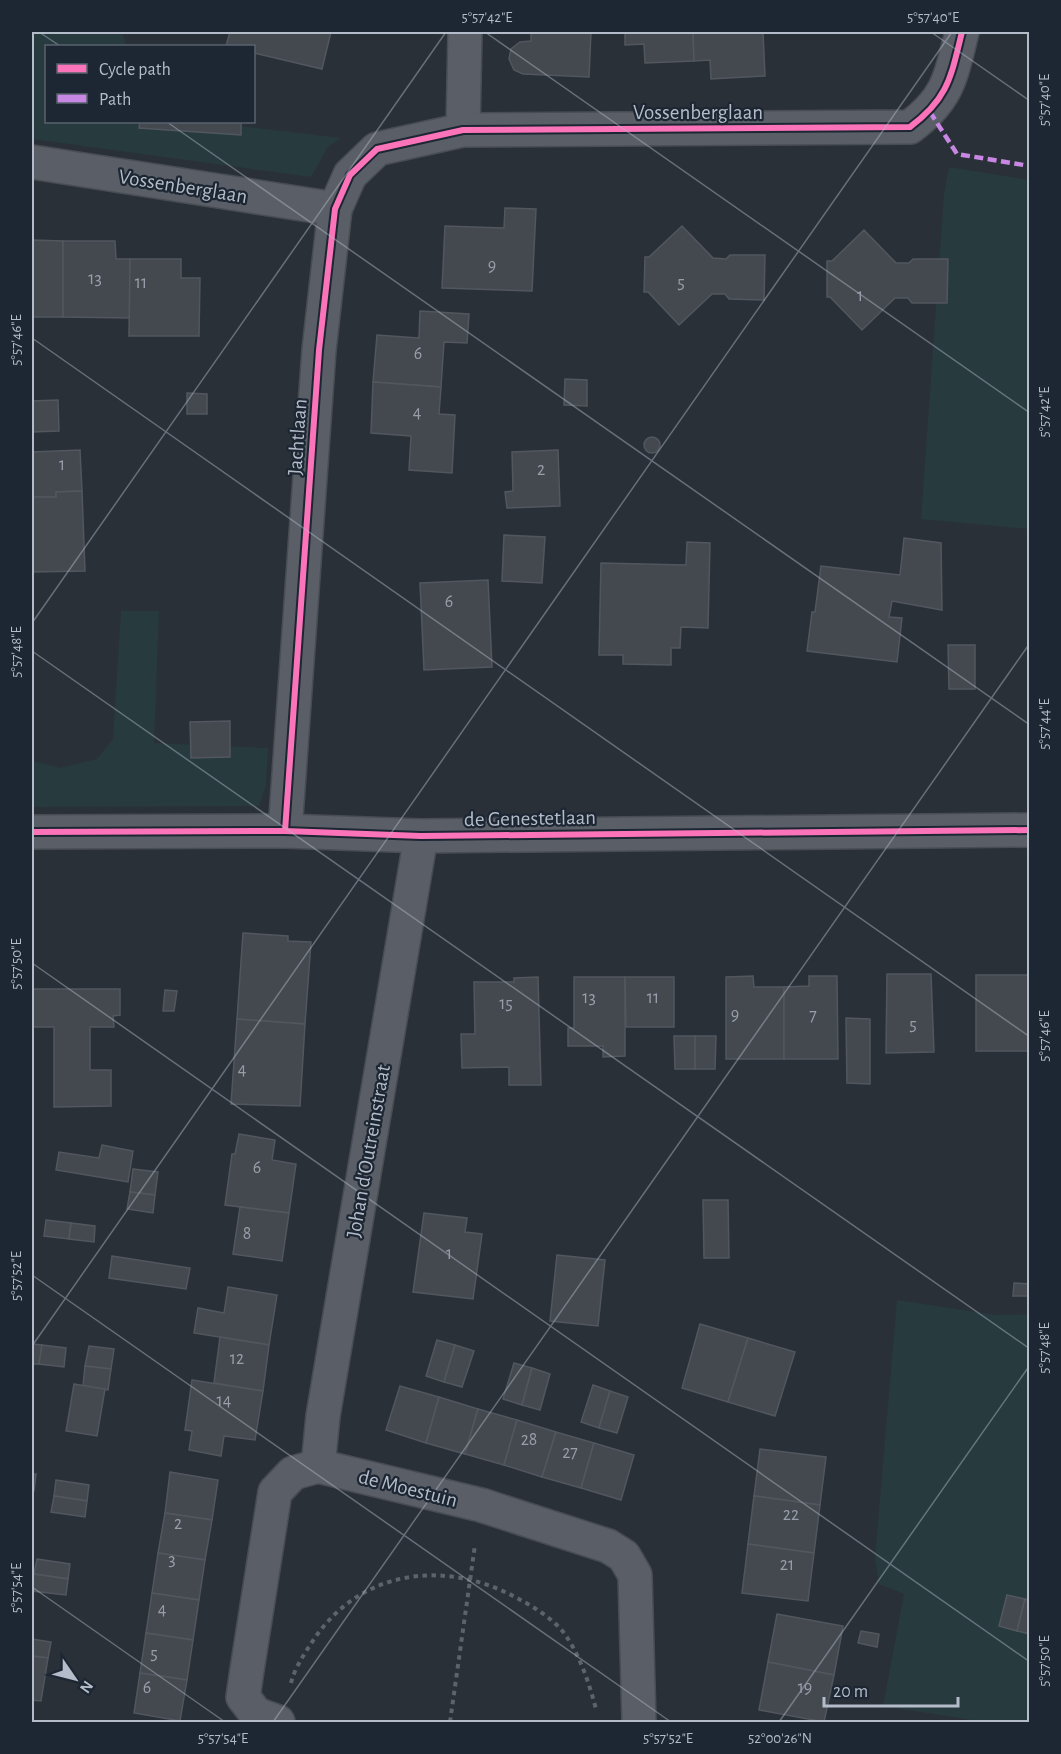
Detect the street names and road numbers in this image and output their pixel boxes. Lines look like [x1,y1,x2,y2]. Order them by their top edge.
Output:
street label: Vossenberglaan [633,102,763,123]
street label: Vossenberglaan [117,166,249,207]
street label: Jachtlaan [284,398,311,476]
street label: de Genestetlaan [464,807,596,830]
street label: Johan d'Outreinstraat [343,1063,394,1239]
street label: de Moestuin [356,1466,460,1511]

